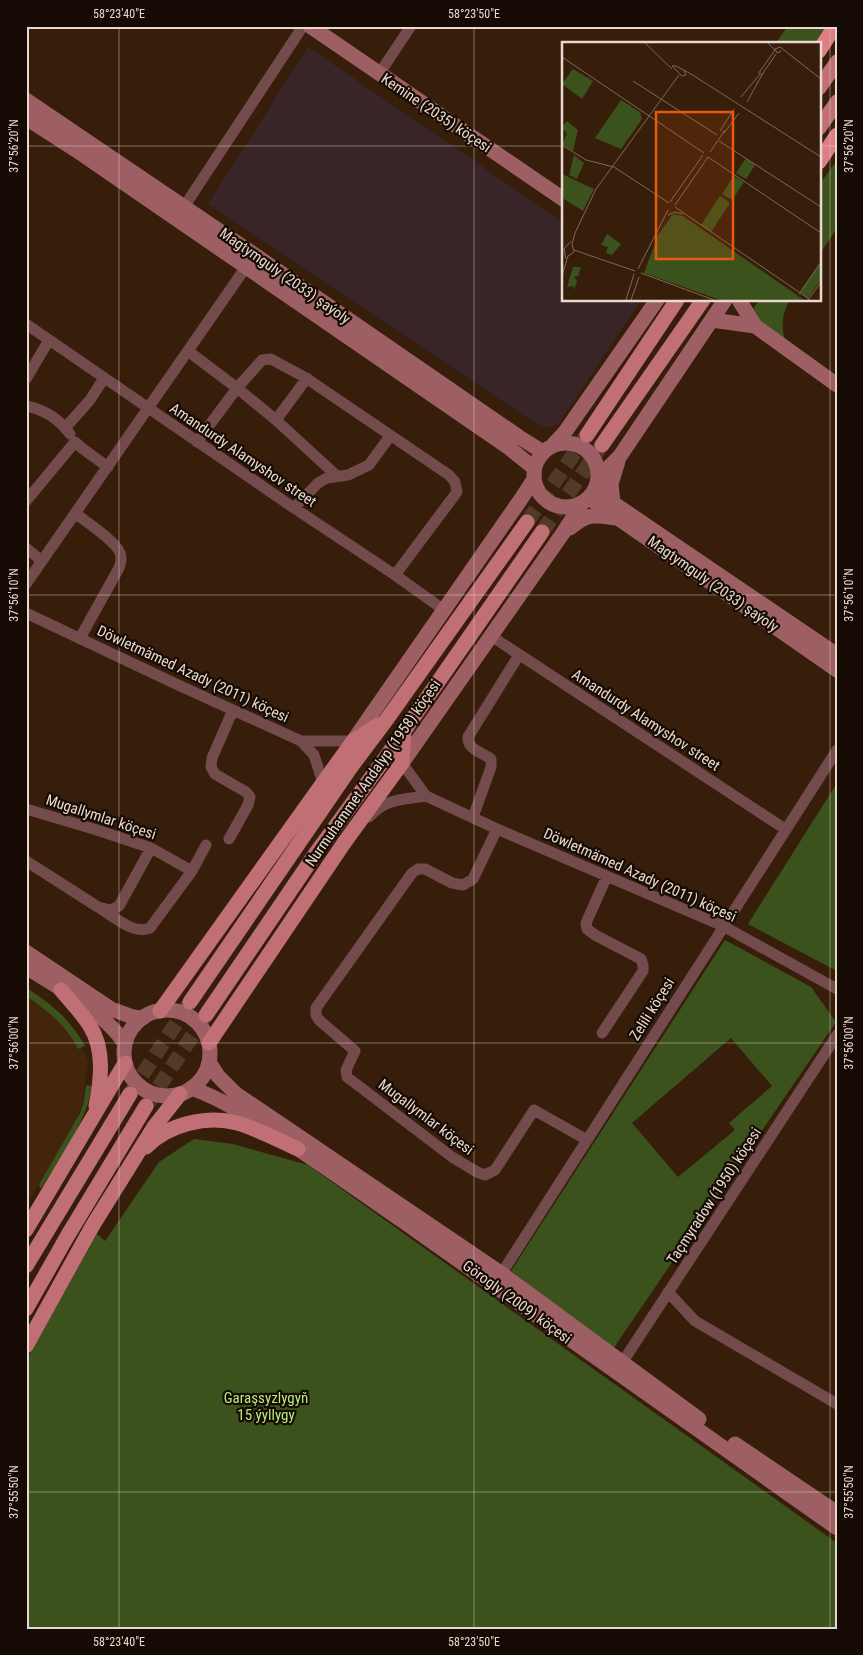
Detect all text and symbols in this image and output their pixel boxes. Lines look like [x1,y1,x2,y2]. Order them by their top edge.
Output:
text: 58°23'40"E [93,7,145,21]
text: 58°23'50"E [448,7,500,21]
inset map [562,42,820,301]
street label: Kemine (2035) köçesi [378,70,494,156]
text: 37°56'20"N [7,119,21,173]
text: 37°56'20"N [842,119,856,173]
street label: Magtymguly (2033) şaýoly [216,224,354,328]
street label: Amandurdy Alamyshov street [166,399,320,511]
street label: Magtymguly (2033) şaýoly [644,532,782,636]
text: 37°56'10"N [7,568,21,622]
text: 37°56'10"N [842,568,856,622]
street label: Döwletmämed Azady (2011) köçesi [94,622,292,726]
street label: Amandurdy Alamyshov street [569,665,723,775]
street label: Nurmuhammet Andalyp (1958) köçesi [301,676,445,870]
street label: Mugallymlar köçesi [44,791,158,843]
street label: Döwletmämed Azady (2011) köçesi [541,824,739,926]
street label: Zelili köçesi [626,974,678,1044]
text: 37°56'00"N [7,1016,21,1070]
text: 37°56'00"N [842,1016,856,1070]
street label: Mugallymlar köçesi [375,1075,477,1159]
street label: Taçmyradow (1950) köçesi [663,1124,765,1268]
street label: Görogly (2009) köçesi [459,1257,575,1347]
park label: Garaşsyzlygyň 15 ýyllygy [224,1389,308,1424]
text: 37°55'50"N [7,1465,21,1519]
text: 37°55'50"N [842,1465,856,1519]
text: 58°23'40"E [93,1635,145,1649]
text: 58°23'50"E [448,1635,500,1649]

